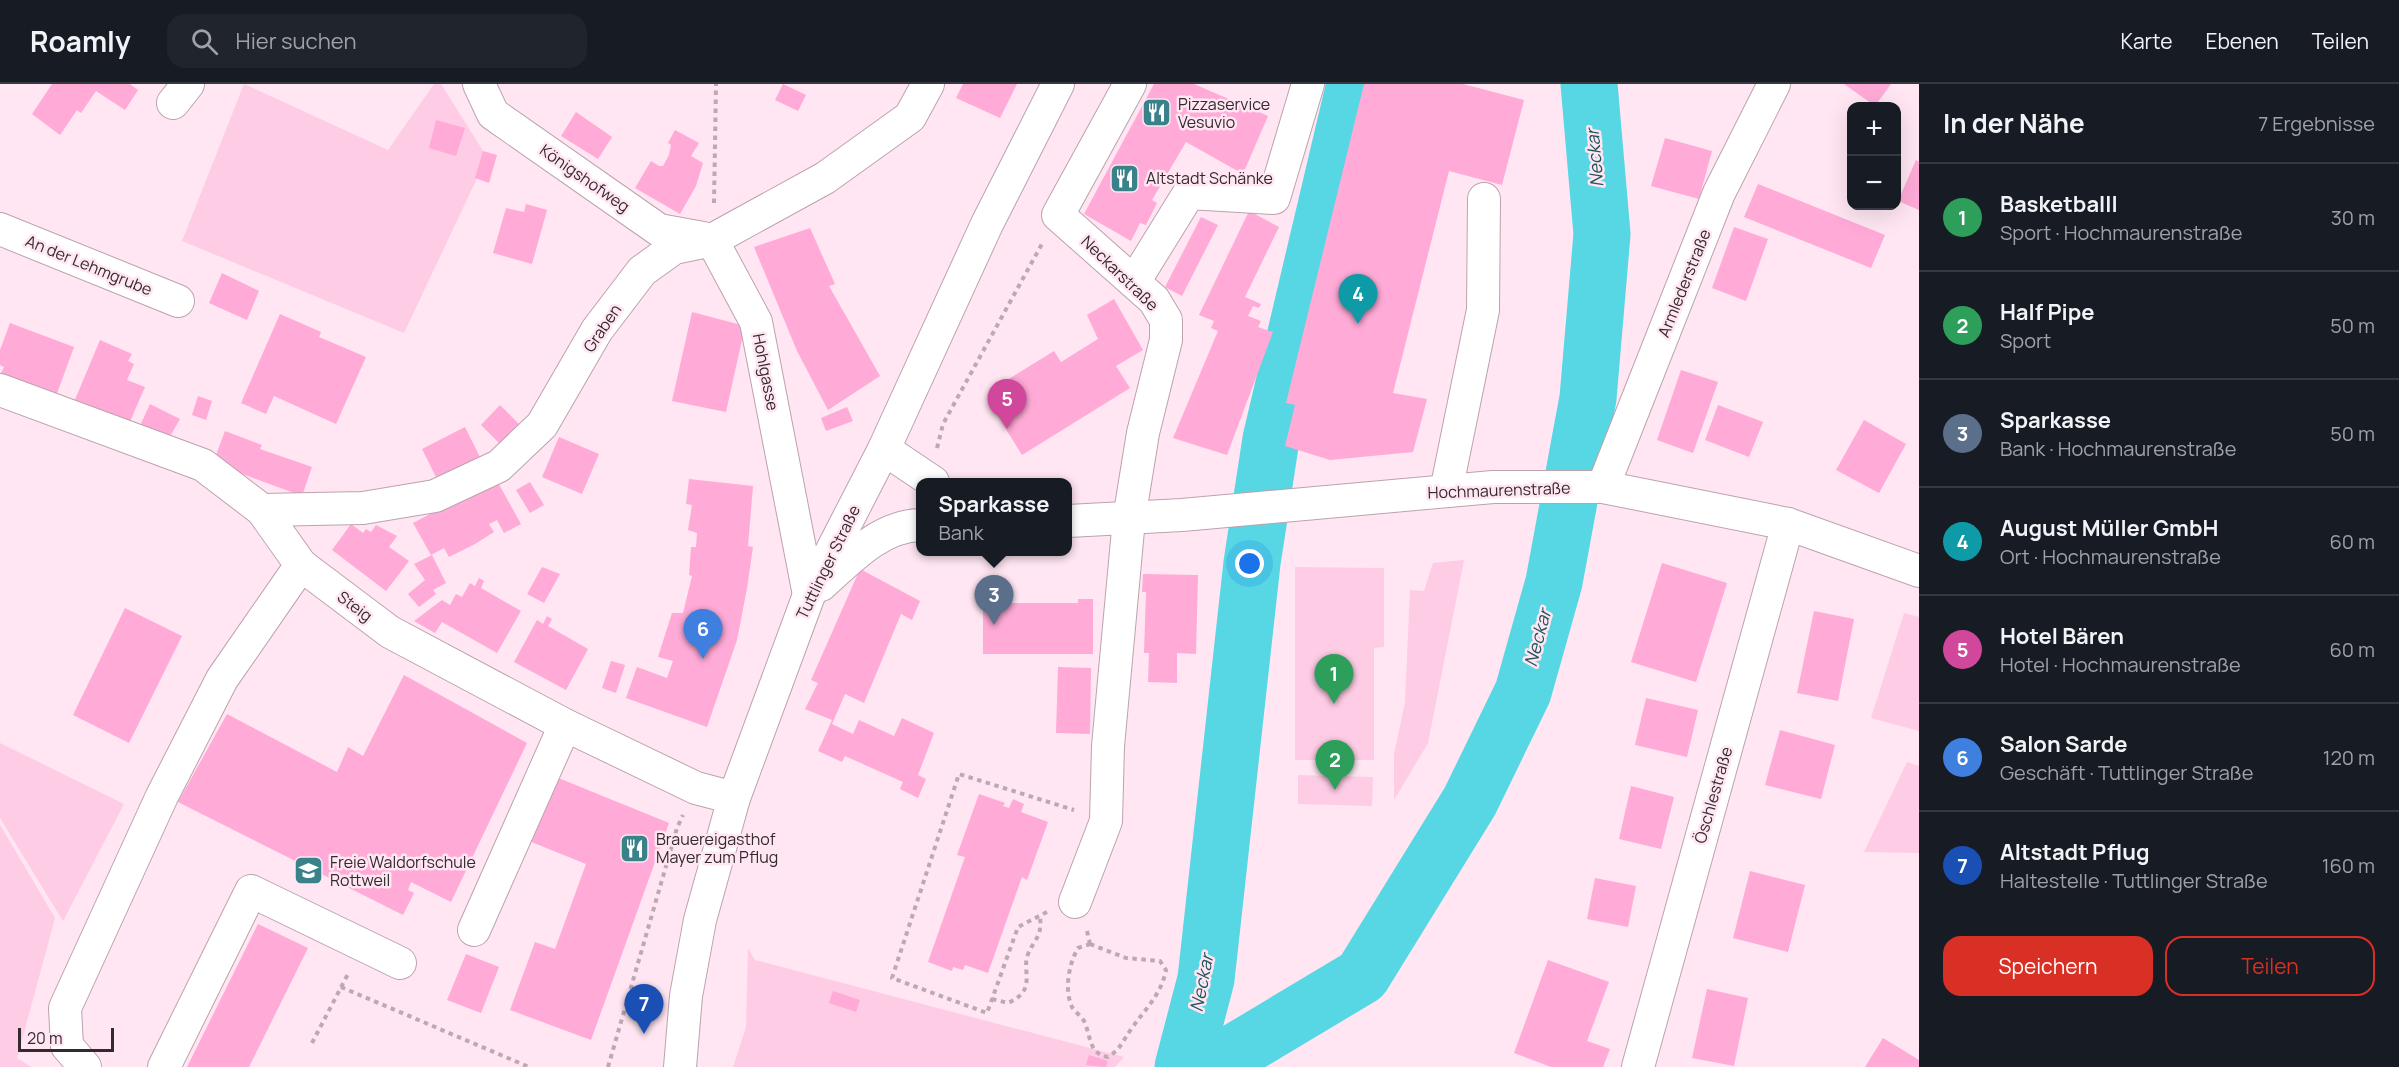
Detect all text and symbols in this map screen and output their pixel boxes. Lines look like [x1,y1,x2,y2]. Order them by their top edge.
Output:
search box [167,14,587,68]
text: Roamly [30,22,131,60]
icon: search [188,25,221,58]
text: Hier suchen [236,26,356,56]
text: Karte [2120,27,2172,55]
text: Ebenen [2205,27,2279,55]
text: Teilen [2312,27,2369,55]
place label: Pizzaservice Vesuvio [1178,93,1270,133]
restaurant icon: Pizzaservice Vesuvio [1141,97,1173,129]
map controls [1847,102,1901,210]
button: + [1847,102,1901,156]
text: In der Nähe [1943,105,2085,141]
text: 7 Ergebnisse [2258,110,2375,137]
water label: Neckar [1579,126,1608,188]
street label: Königshofweg [536,139,634,217]
button: − [1847,156,1901,210]
restaurant icon: Altstadt Schänke [1109,162,1141,194]
place label: Altstadt Schänke [1146,167,1273,189]
text: Basketballl [2000,189,2118,219]
text: 1 [1958,204,1967,231]
text: 30 m [2331,204,2375,231]
text: Sport · Hochmaurenstraße [2000,219,2243,246]
street label: Armlederstraße [1652,226,1716,340]
street label: An der Lehmgrube [22,230,156,300]
street label: Neckarstraße [1077,231,1163,315]
pin: 4 [1338,274,1378,324]
text: Half Pipe [2000,297,2094,327]
street label: Graben [578,300,626,356]
text: 2 [1957,312,1968,339]
text: 50 m [2330,312,2375,339]
text: Sport [2000,327,2051,354]
street label: Hohlgasse [748,332,784,412]
pin: 5 [988,380,1026,429]
text: Sparkasse [2000,405,2111,435]
text: 3 [1957,420,1968,447]
text: 50 m [2330,420,2375,447]
text: Bank · Hochmaurenstraße [2000,435,2237,462]
street label: Hochmaurenstraße [1427,477,1571,503]
popup [916,478,1072,556]
text: Sparkasse [938,489,1050,519]
street label: Tuttlinger Straße [791,501,865,623]
text: August Müller GmbH [2000,513,2218,543]
text: Bank [938,519,984,546]
text: 4 [1956,528,1969,555]
text: 60 m [2329,528,2375,555]
text: Ort · Hochmaurenstraße [2000,543,2221,570]
your location [1235,549,1264,578]
pin: 3 [974,576,1014,625]
street label: Steig [333,586,377,626]
water label: Neckar [1518,604,1557,669]
pin: 6 [684,610,722,659]
text: Hotel Bären [2000,621,2124,651]
text: 5 [1957,636,1968,663]
text: 60 m [2329,636,2375,663]
text: Hotel · Hochmaurenstraße [2000,651,2241,678]
pin: 1 [1314,654,1354,704]
text: Salon Sarde [2000,729,2128,759]
pin: 2 [1316,740,1354,790]
street label: Öschlestraße [1689,744,1737,846]
text: 6 [1956,744,1969,771]
text: 120 m [2323,744,2375,771]
text: Geschäft · Tuttlinger Straße [2000,759,2254,786]
place label: Brauereigasthof Mayer zum Pflug [656,828,778,868]
restaurant icon: Brauereigasthof Mayer zum Pflug [619,832,651,864]
text: Altstadt Pflug [2000,837,2149,867]
place label: Freie Waldorfschule Rottweil [330,851,476,891]
text: 7 [1957,852,1968,879]
text: 160 m [2322,852,2375,879]
school or university icon: Freie Waldorfschule Rottweil [293,855,325,887]
text: Haltestelle · Tuttlinger Straße [2000,867,2268,894]
button: Speichern [1943,936,2153,996]
button: Teilen [2165,936,2375,996]
water label: Neckar [1184,949,1219,1014]
pin: 7 [624,984,664,1034]
scale bar [18,1025,114,1052]
text: 20 m [27,1027,63,1049]

